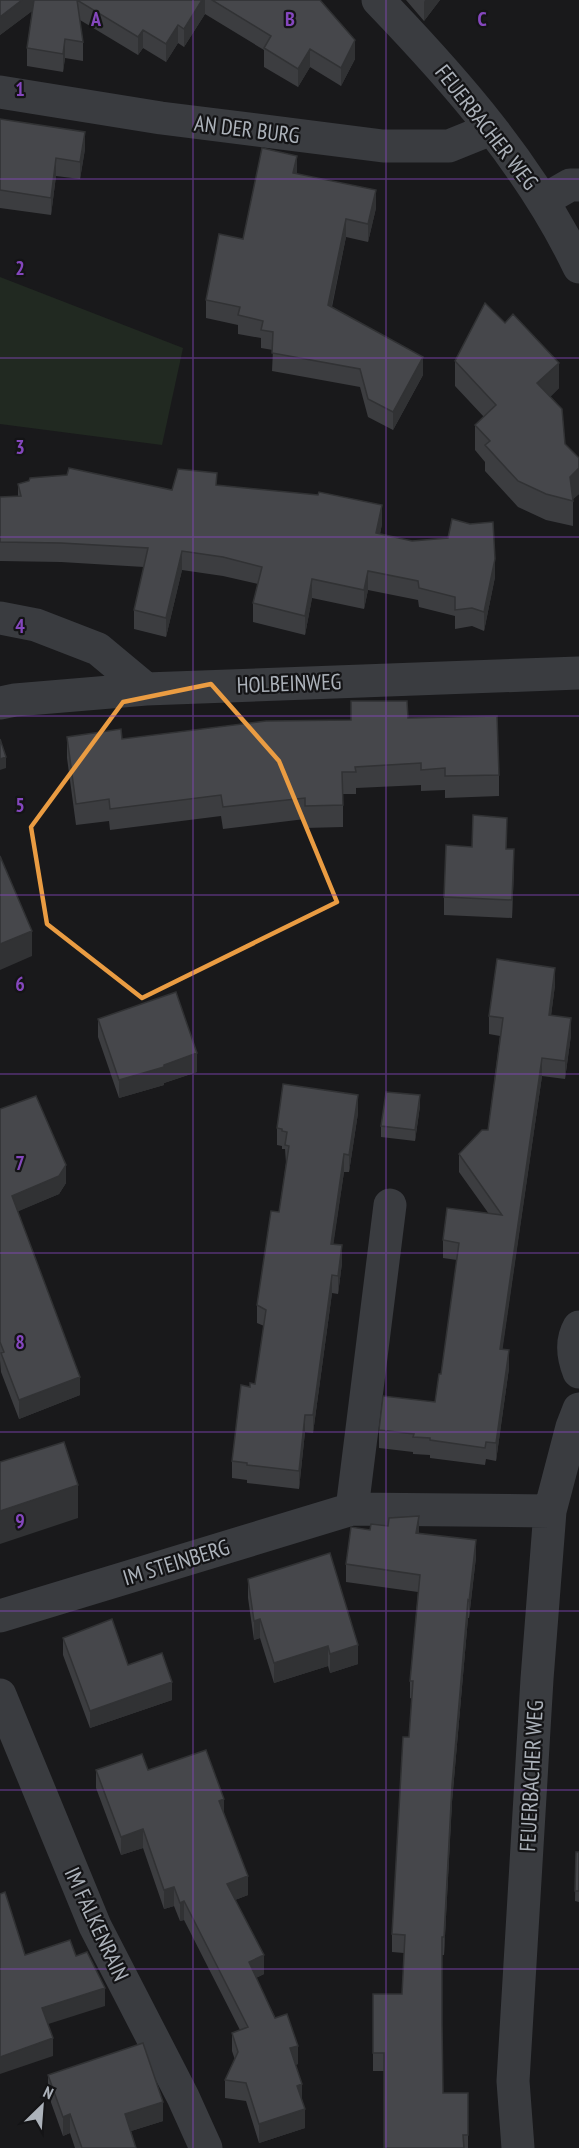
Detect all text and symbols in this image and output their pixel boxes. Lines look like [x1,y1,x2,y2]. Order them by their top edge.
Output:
text: A [90,6,102,32]
text: B [285,6,295,32]
text: C [477,6,487,32]
street label: FEUERBACHER WEG [429,59,545,195]
text: 1 [15,76,25,102]
street label: AN DER BURG [193,109,301,149]
text: 2 [15,255,25,281]
text: 3 [15,434,25,460]
text: 4 [15,613,25,639]
street label: HOLBEINWEG [236,667,342,699]
text: 5 [15,792,25,818]
text: 6 [15,971,25,997]
text: 7 [15,1150,25,1176]
text: 8 [15,1329,25,1355]
text: 9 [15,1508,25,1534]
street label: IM STEINBERG [119,1533,233,1591]
street label: FEUERBACHER WEG [513,1700,549,1852]
street label: IM FALKENRAIN [59,1863,135,1985]
north arrow [12,2076,72,2136]
text: N [40,2082,56,2103]

